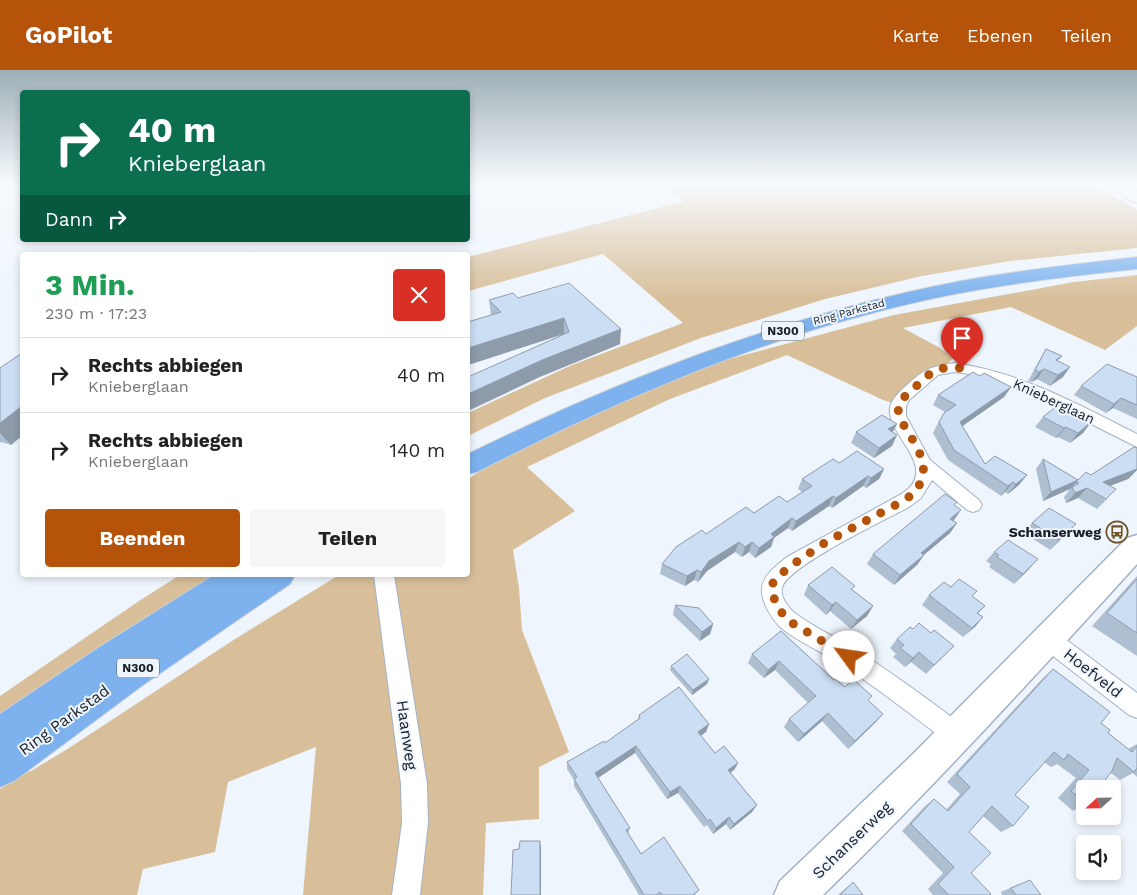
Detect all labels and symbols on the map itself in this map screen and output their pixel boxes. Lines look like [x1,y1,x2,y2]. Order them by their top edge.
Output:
street label: Ring Parkstad [812,296,886,328]
pin [941,317,983,368]
road number: N300 [762,322,804,340]
street label: Knieberglaan [1011,375,1097,427]
bus stop icon: Schanserweg [1105,520,1129,544]
place label: Schanserweg [1009,524,1101,540]
position arrow [822,630,874,682]
street label: Hoefveld [1060,644,1126,702]
road number: N300 [117,658,159,678]
street label: Ring Parkstad [15,681,113,759]
street label: Haanweg [393,699,421,772]
north arrow [1076,780,1121,825]
street label: Schanserweg [808,797,896,883]

